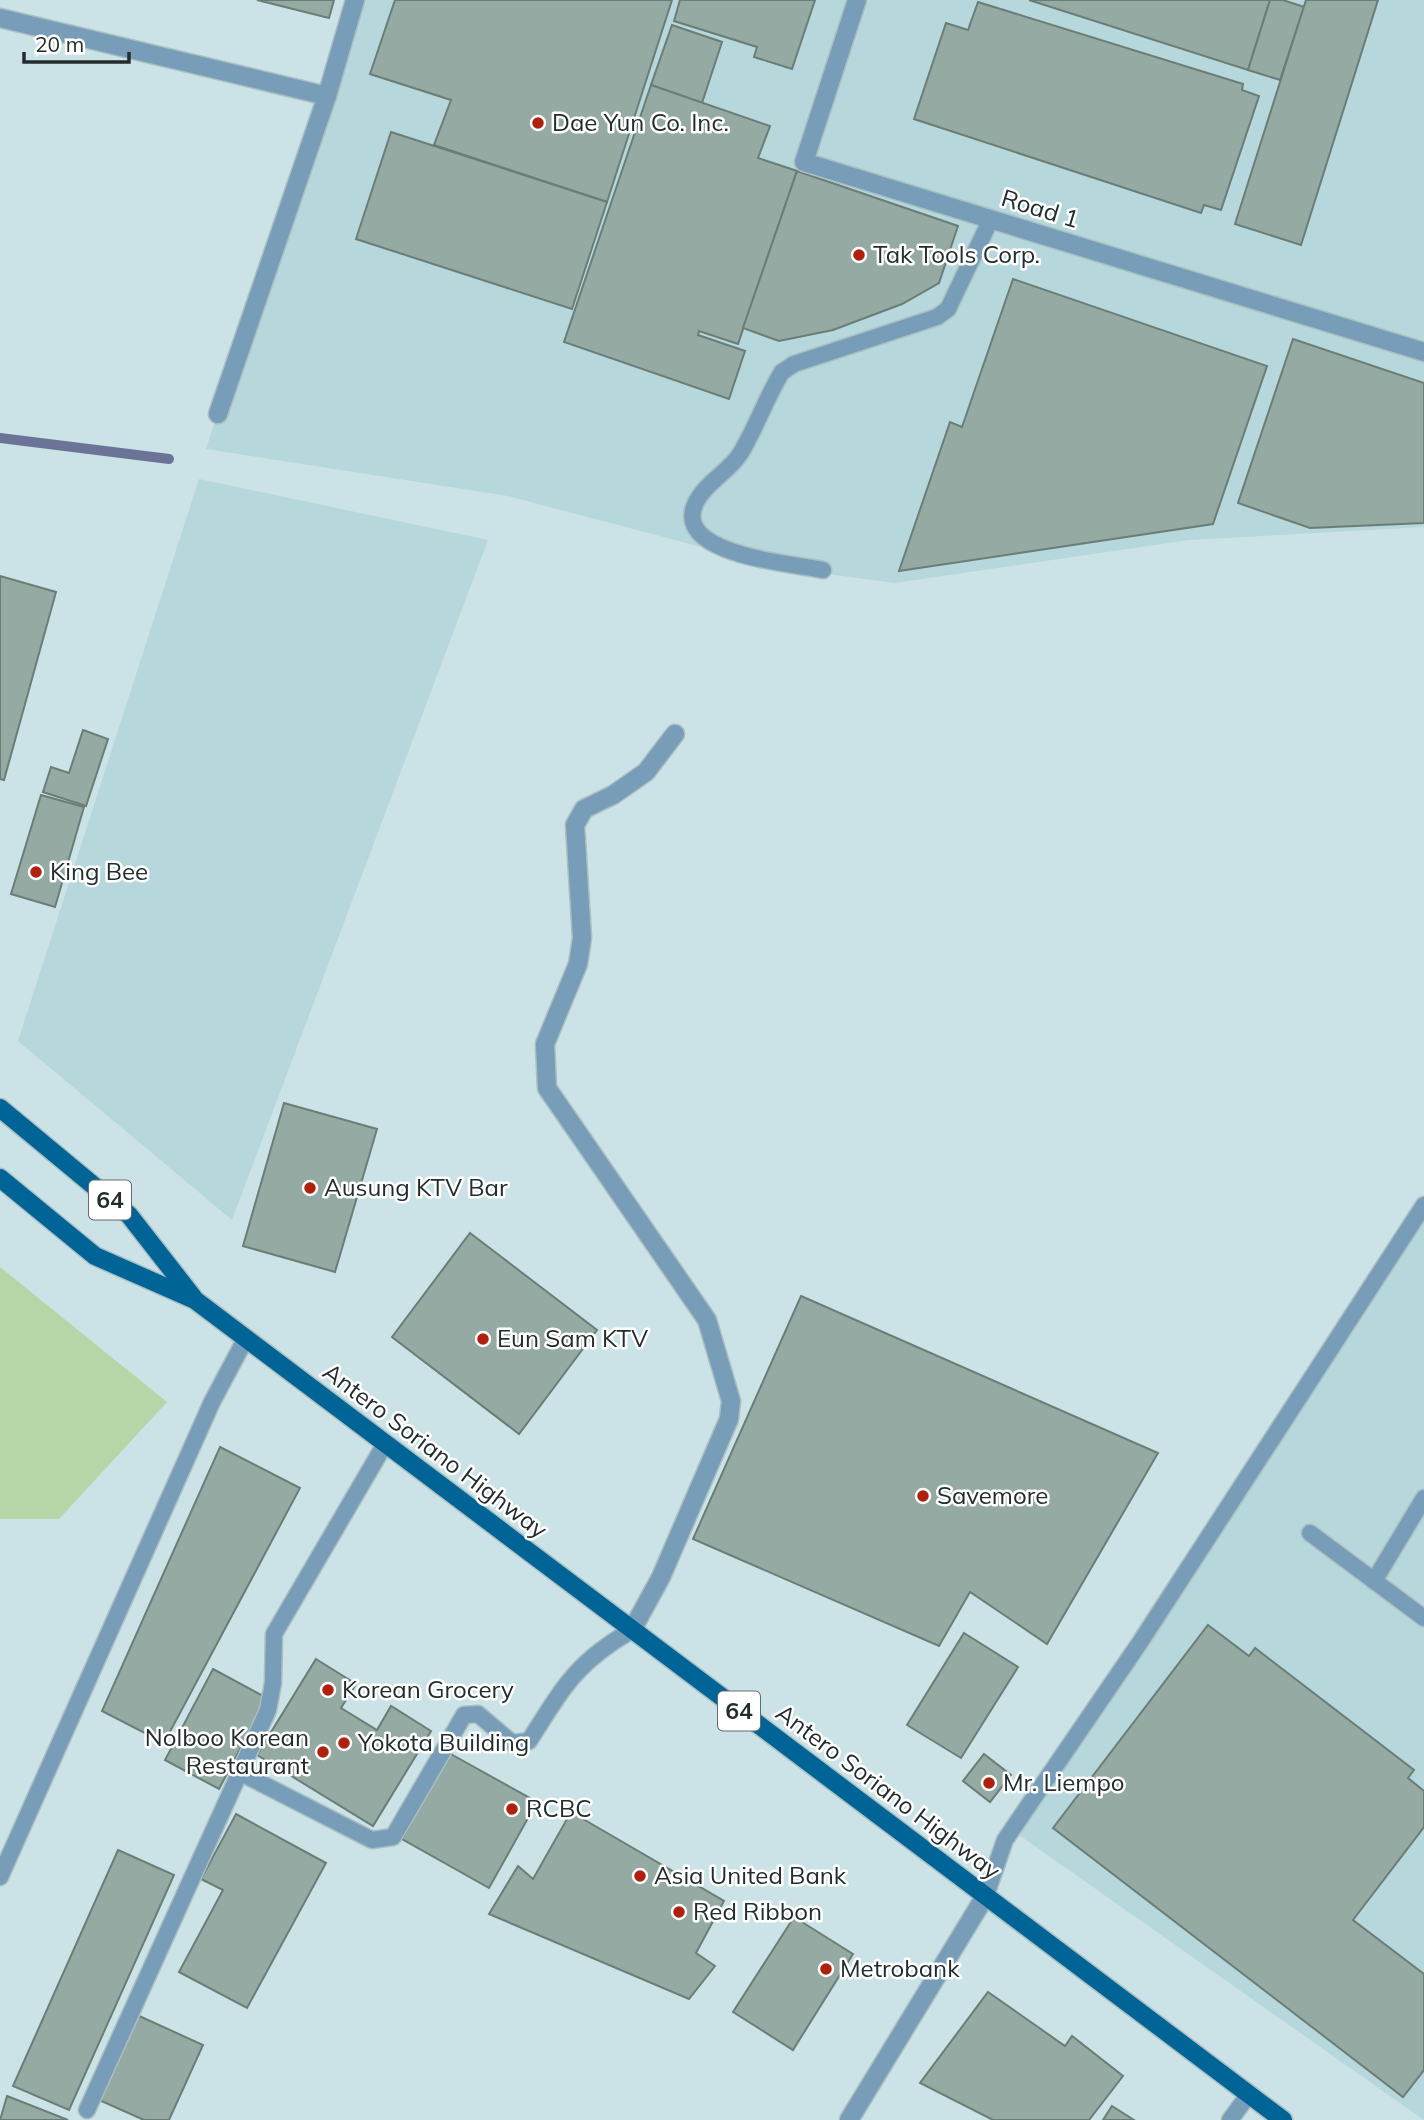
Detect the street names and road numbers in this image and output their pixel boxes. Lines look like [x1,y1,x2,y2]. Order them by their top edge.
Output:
street label: Road 1 [998,182,1083,234]
road number: 64 [89,1180,131,1219]
street label: Antero Soriano Highway [317,1356,554,1545]
road number: 64 [718,1692,760,1730]
street label: Antero Soriano Highway [770,1697,1007,1886]

